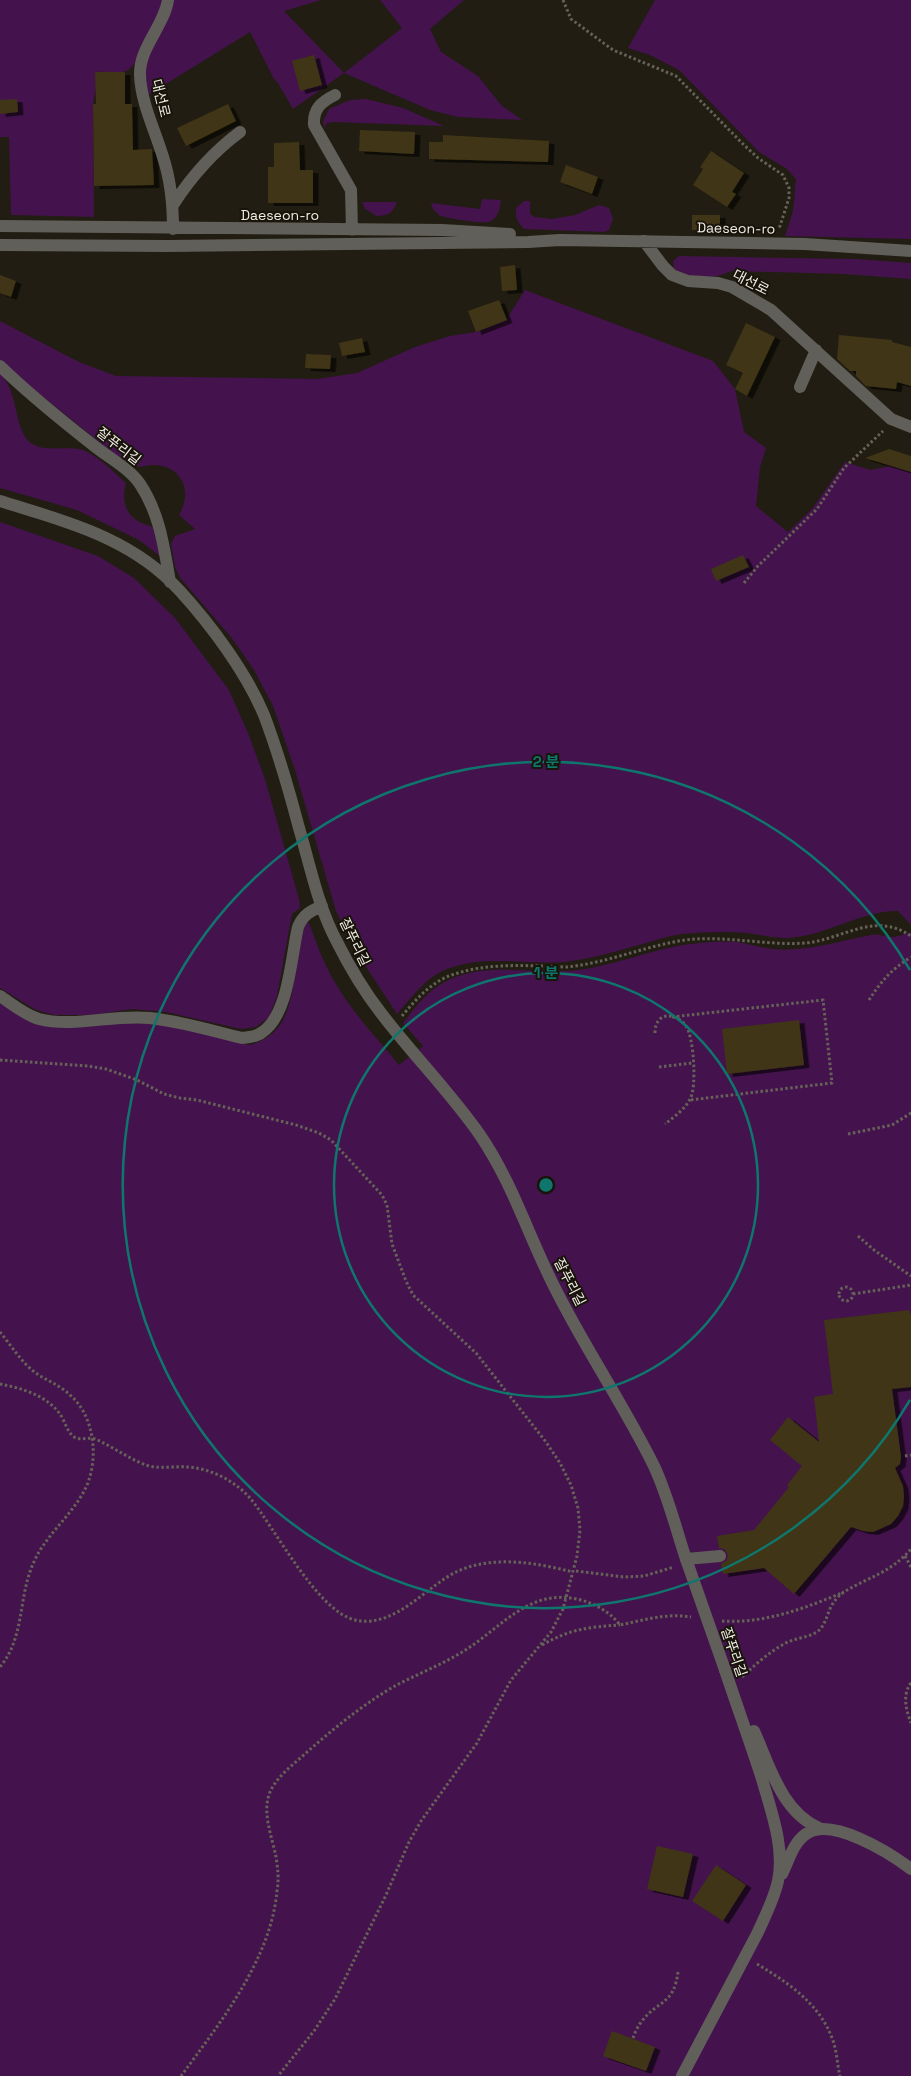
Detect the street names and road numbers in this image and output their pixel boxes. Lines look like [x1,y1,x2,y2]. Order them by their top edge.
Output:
street label: 대선로 [148,77,174,119]
street label: Daeseon-ro [241,206,319,224]
street label: Daeseon-ro [697,218,775,238]
street label: 대선로 [730,265,772,299]
street label: 잘푸리길 [93,423,145,469]
street label: 잘푸리길 [336,915,374,969]
street label: 잘푸리길 [550,1255,590,1309]
street label: 잘푸리길 [717,1625,751,1679]

